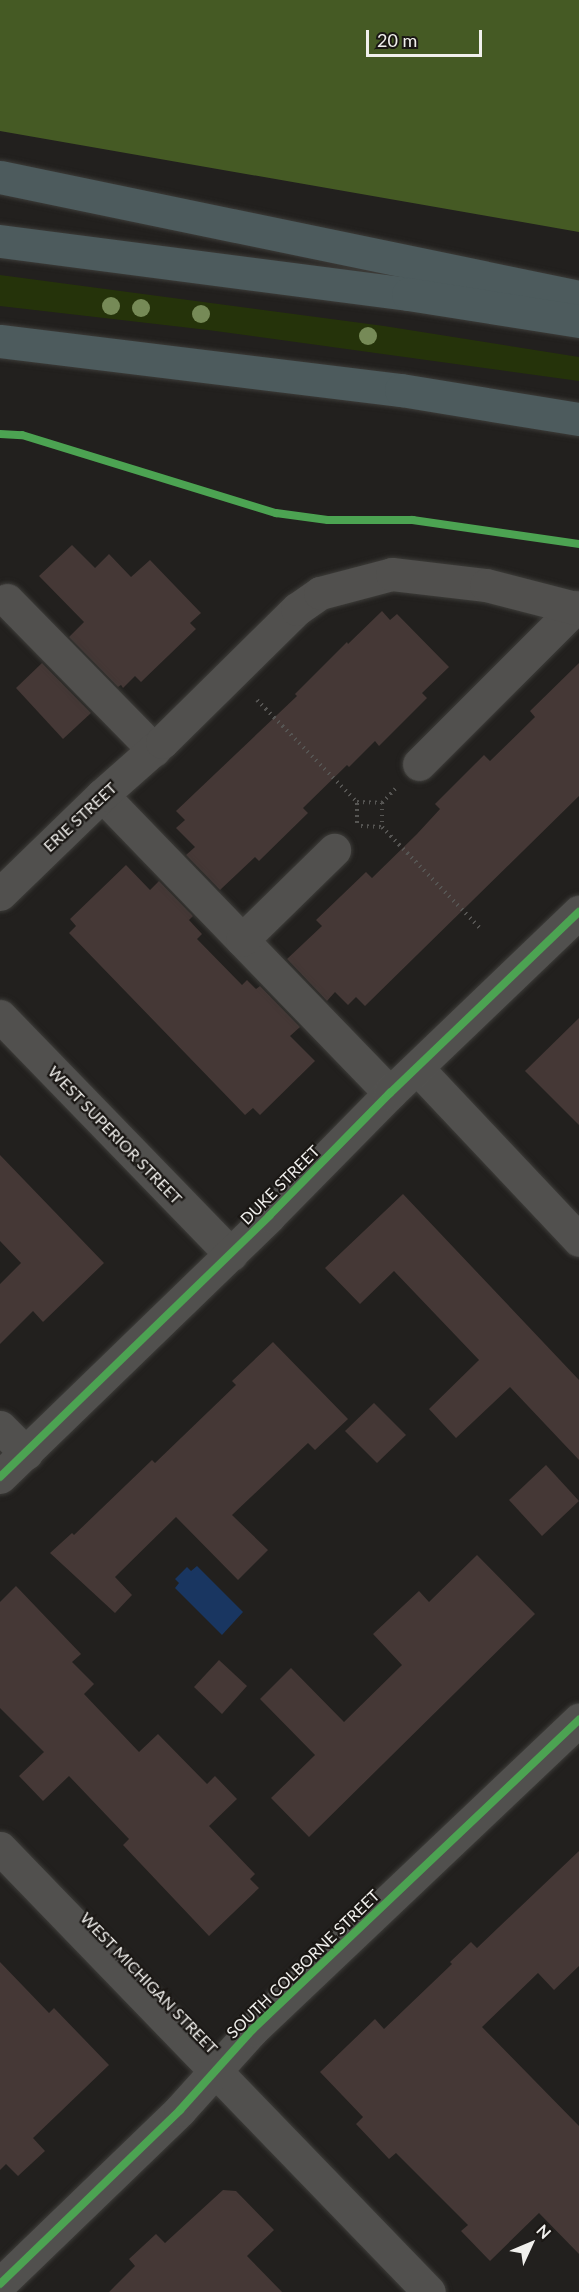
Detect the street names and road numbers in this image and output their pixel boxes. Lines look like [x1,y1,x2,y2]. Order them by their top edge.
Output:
street label: ERIE STREET [39,778,121,856]
street label: WEST SUPERIOR STREET [44,1062,186,1208]
street label: DUKE STREET [236,1141,324,1229]
street label: SOUTH COLBORNE STREET [222,1886,384,2042]
street label: WEST MICHIGAN STREET [76,1908,222,2058]

